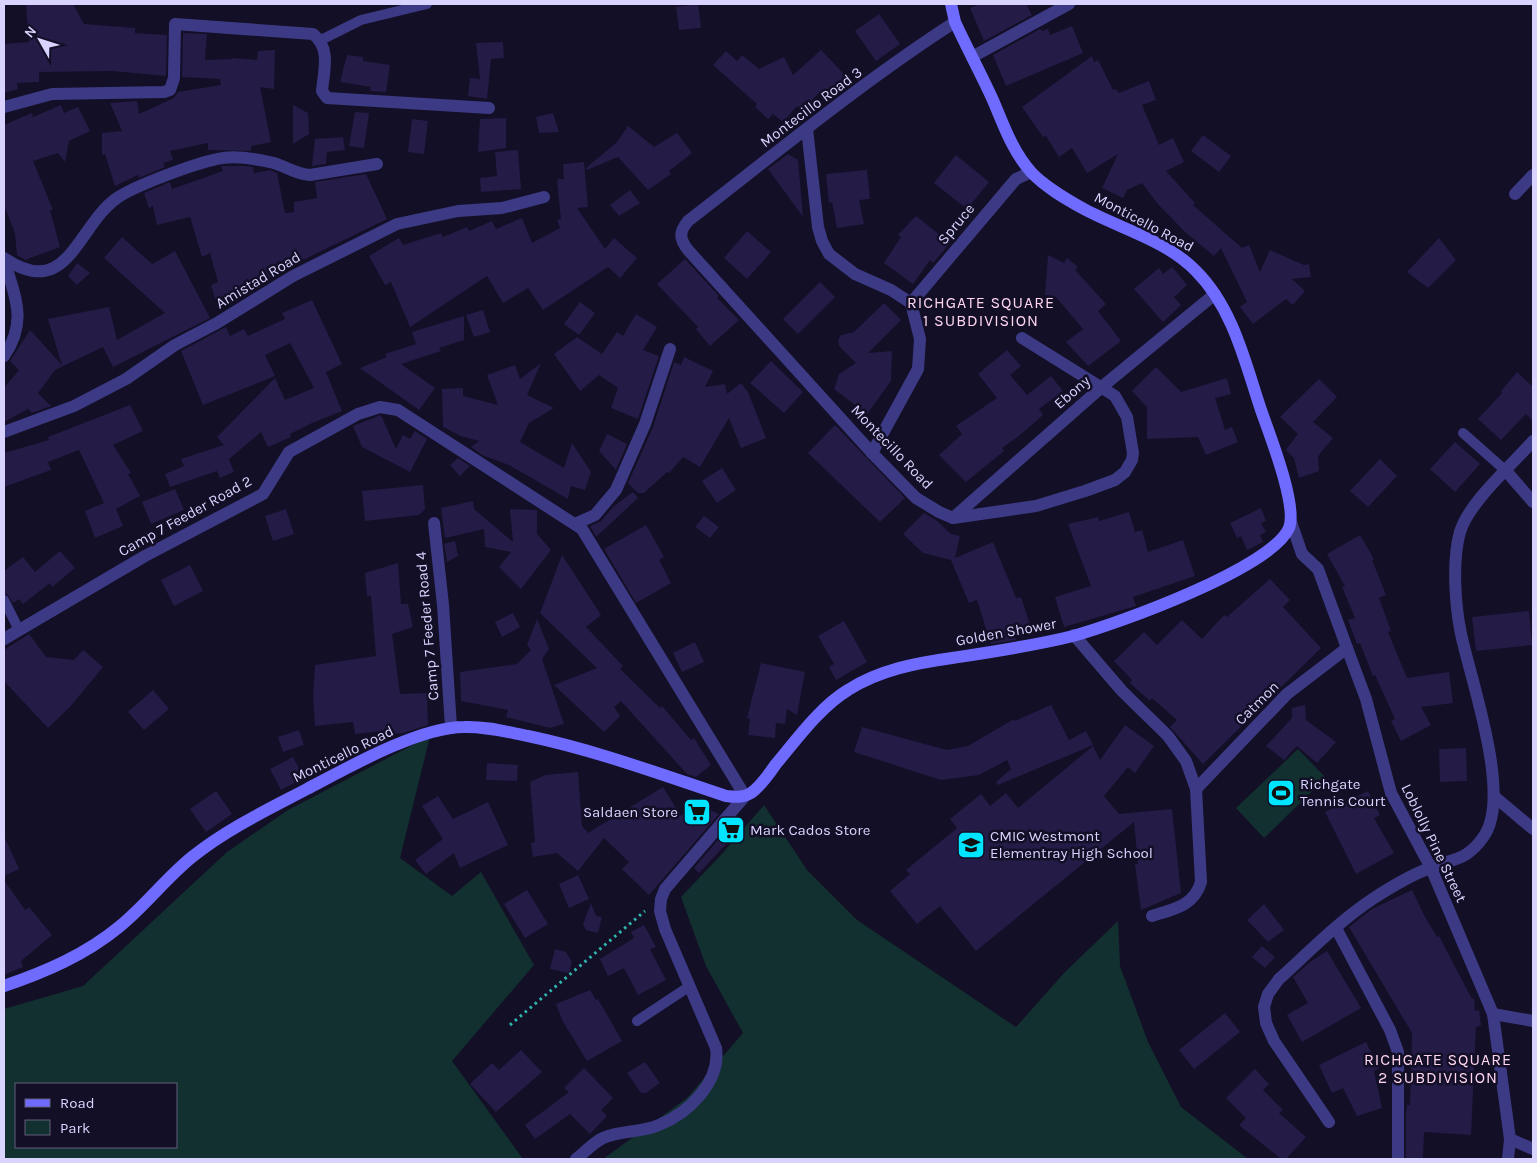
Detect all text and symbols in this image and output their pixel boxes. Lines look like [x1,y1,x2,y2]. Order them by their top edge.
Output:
north arrow [15,15,65,65]
text: N [21,23,40,41]
street label: Montecillo Road 3 [757,63,865,151]
street label: Monticello Road [1091,188,1197,256]
street label: Spruce [934,200,978,248]
street label: Amistad Road [212,248,304,312]
district label: RICHGATE SQUARE 1 SUBDIVISION [907,293,1055,330]
street label: Ebony [1050,372,1094,412]
street label: Montecillo Road [847,401,937,493]
street label: Camp 7 Feeder Road 2 [115,472,255,560]
street label: Camp 7 Feeder Road 4 [411,550,442,701]
street label: Golden Shower [954,614,1058,650]
street label: Catmon [1231,677,1283,729]
street label: Monticello Road [290,722,396,786]
place label: Richgate Tennis Court [1300,775,1386,810]
sports icon: Richgate Tennis Court [1266,778,1296,808]
street label: Loblolly Pine Street [1397,781,1471,906]
supermarket icon: Saldaen Store [682,797,712,827]
place label: Saldaen Store [583,803,678,821]
supermarket icon: Mark Cados Store [716,815,746,845]
place label: Mark Cados Store [750,821,870,839]
place label: CMIC Westmont Elementray High School [990,827,1153,862]
school or university icon: CMIC Westmont Elementray High School [956,830,986,860]
district label: RICHGATE SQUARE 2 SUBDIVISION [1364,1050,1512,1087]
legend [15,1083,178,1148]
text: Road [60,1094,95,1112]
text: Park [60,1119,90,1137]

